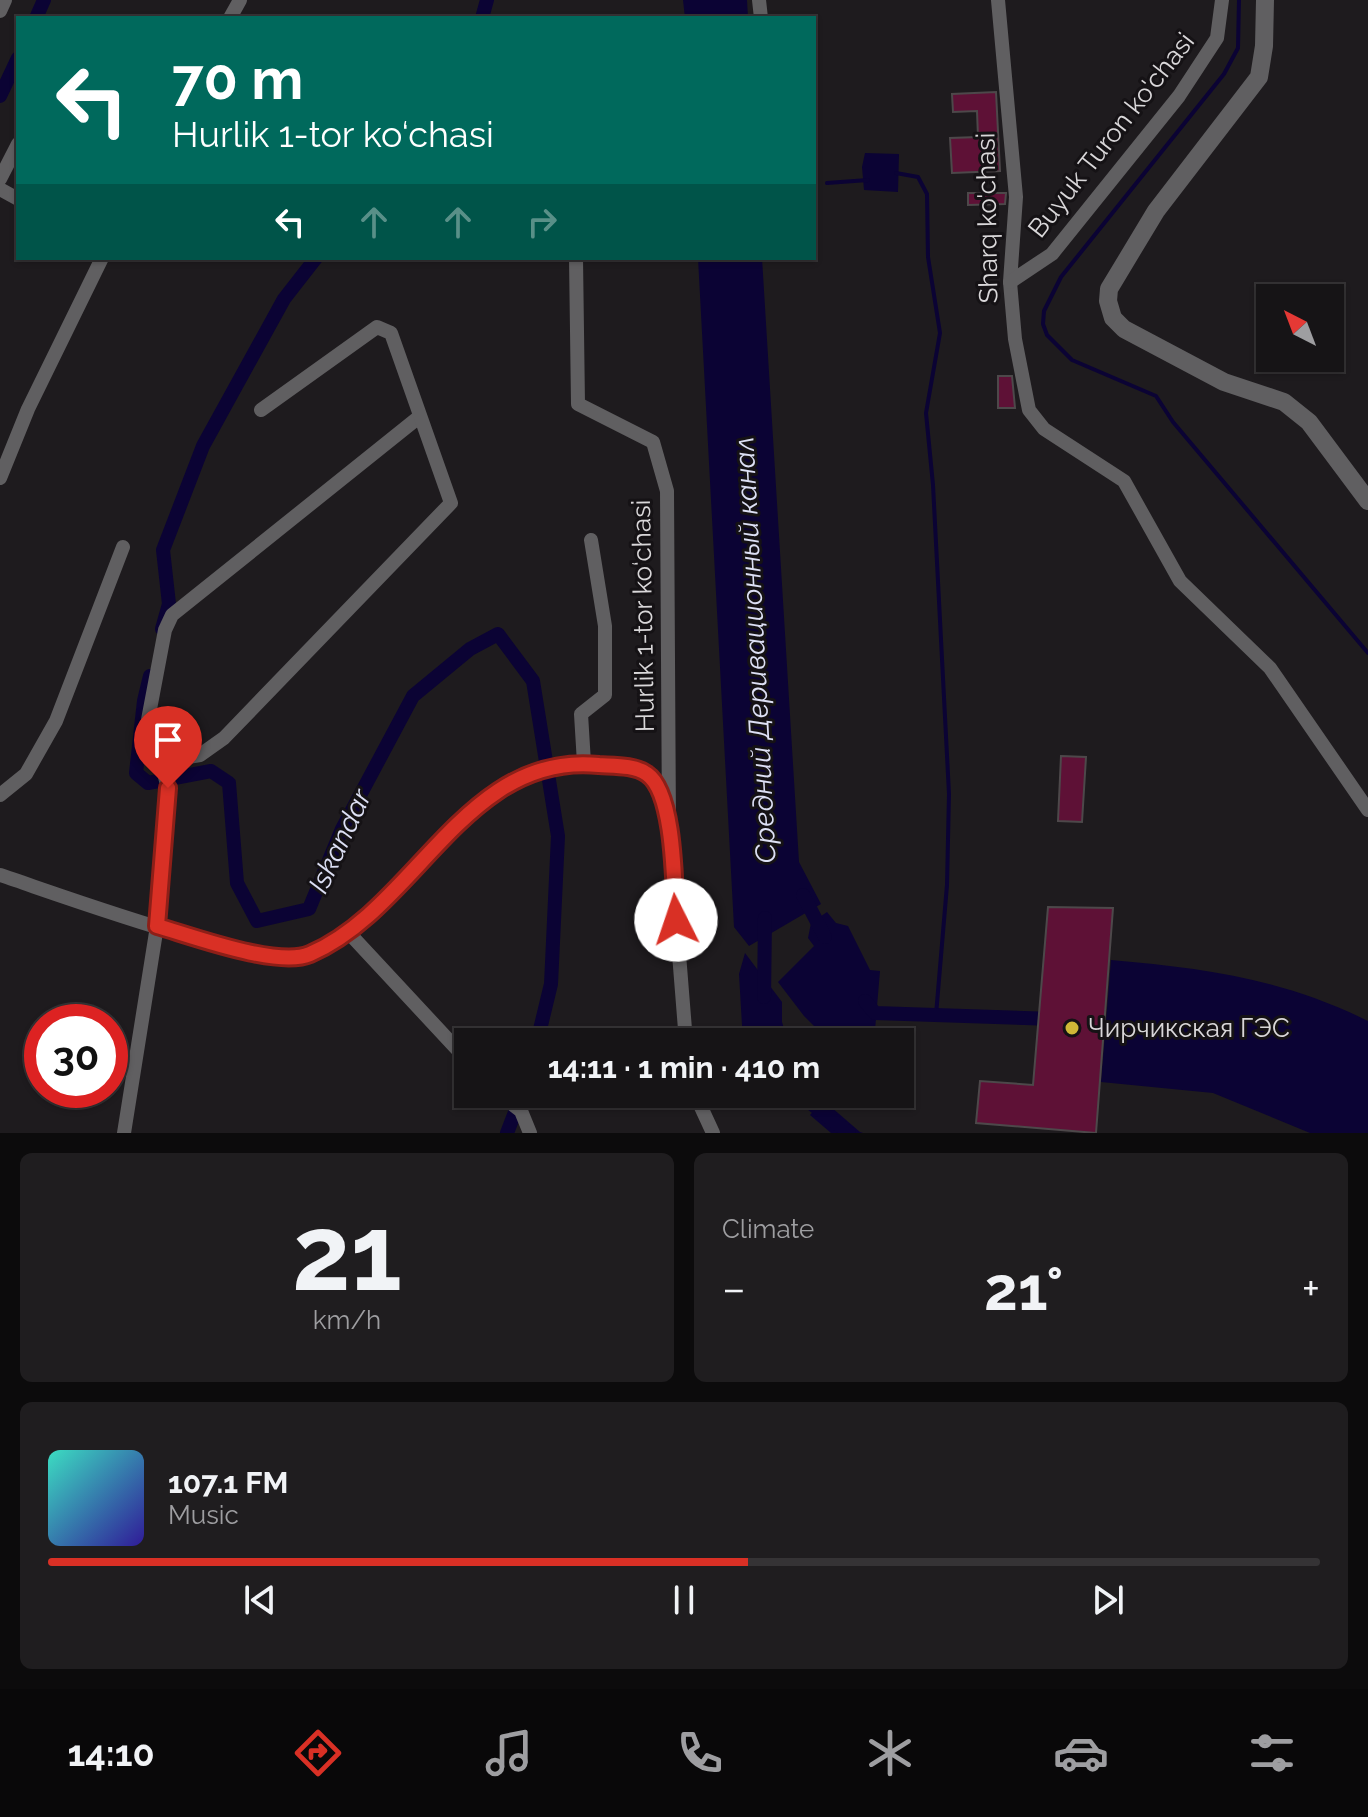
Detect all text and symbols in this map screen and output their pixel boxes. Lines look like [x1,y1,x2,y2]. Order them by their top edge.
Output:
street label: Buyuk Turon ko'chasi [1022,27,1200,243]
text: 70 m [172,46,303,112]
icon: left [40,48,144,152]
text: Hurlik 1-tor ko‘chasi [172,113,494,155]
street label: Sharq ko'chasi [971,132,1003,304]
icon: left [268,200,312,244]
icon: ahead [352,200,396,244]
icon: ahead [436,200,480,244]
icon: right [520,200,564,244]
north arrow [1256,284,1344,372]
map controls [1256,284,1344,372]
water label: Средний Деривационный канал [727,436,783,864]
street label: Hurlik 1-tor ko‘chasi [626,500,660,732]
pin [134,706,202,788]
icon: arrive [146,718,190,762]
water label: Iskandar [302,783,379,898]
position arrow [634,878,718,962]
speed limit sign: 30 [24,1004,128,1108]
place label: Чирчикская ГЭС [1088,1013,1290,1043]
marker: Чирчикская ГЭС [1063,1019,1081,1037]
text: 14:11 · 1 min · 410 m [548,1050,820,1085]
text: 21 [292,1192,402,1314]
text: Climate [722,1214,814,1244]
text: 21° [984,1254,1063,1324]
text: − [722,1263,746,1314]
text: + [1302,1263,1320,1314]
text: km/h [313,1305,381,1335]
text: 107.1 FM [168,1465,288,1500]
text: Music [168,1500,239,1530]
icon: previous [238,1578,282,1622]
icon: pause [662,1578,706,1622]
icon: next [1086,1578,1130,1622]
icon: directions [290,1725,346,1781]
icon: music [481,1725,537,1781]
icon: phone [672,1725,728,1781]
icon: climate [862,1725,918,1781]
icon: car [1053,1725,1109,1781]
icon: filters [1244,1725,1300,1781]
text: 14:10 [67,1732,155,1774]

